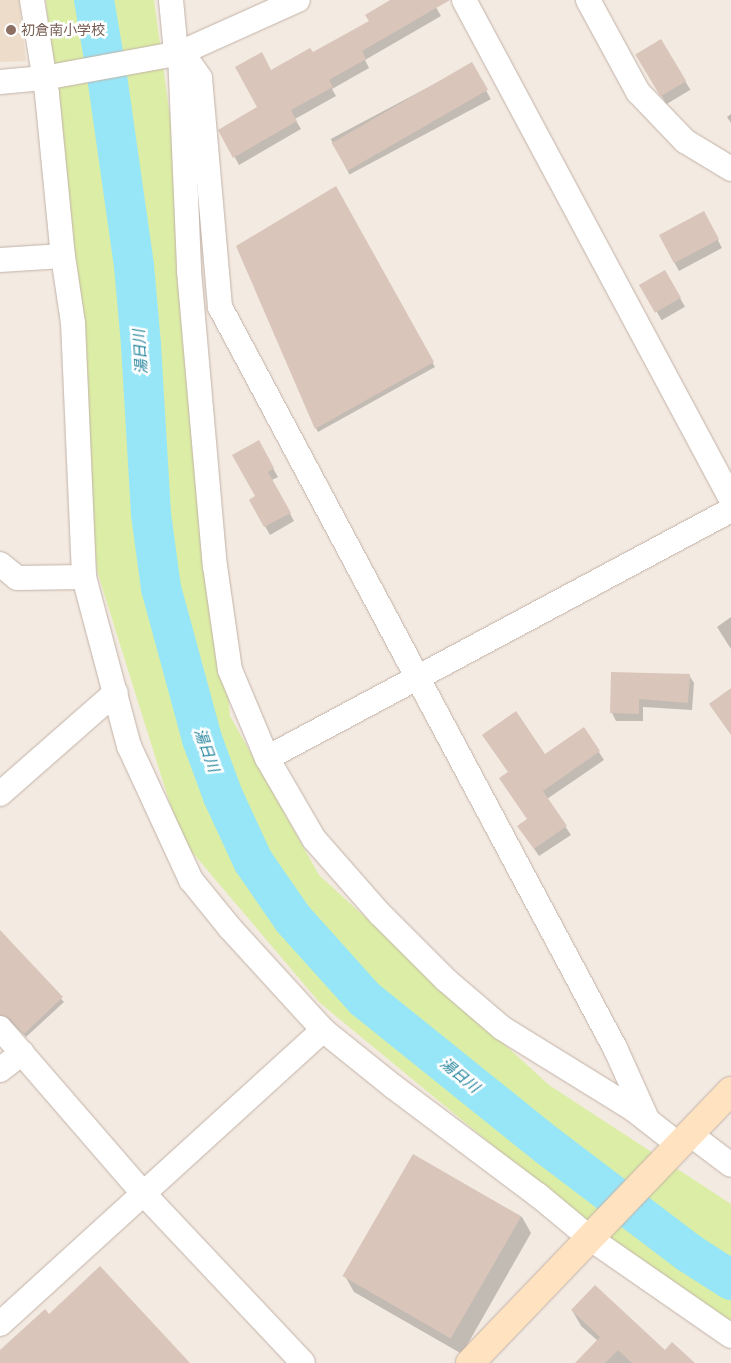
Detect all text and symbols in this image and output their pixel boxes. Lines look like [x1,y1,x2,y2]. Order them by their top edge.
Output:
place label: 初倉南小学校 [21,22,105,38]
marker: 初倉南小学校 [5,24,17,36]
water label: 湯日川 [129,329,151,375]
water label: 湯日川 [191,726,223,774]
water label: 湯日川 [437,1054,483,1096]

